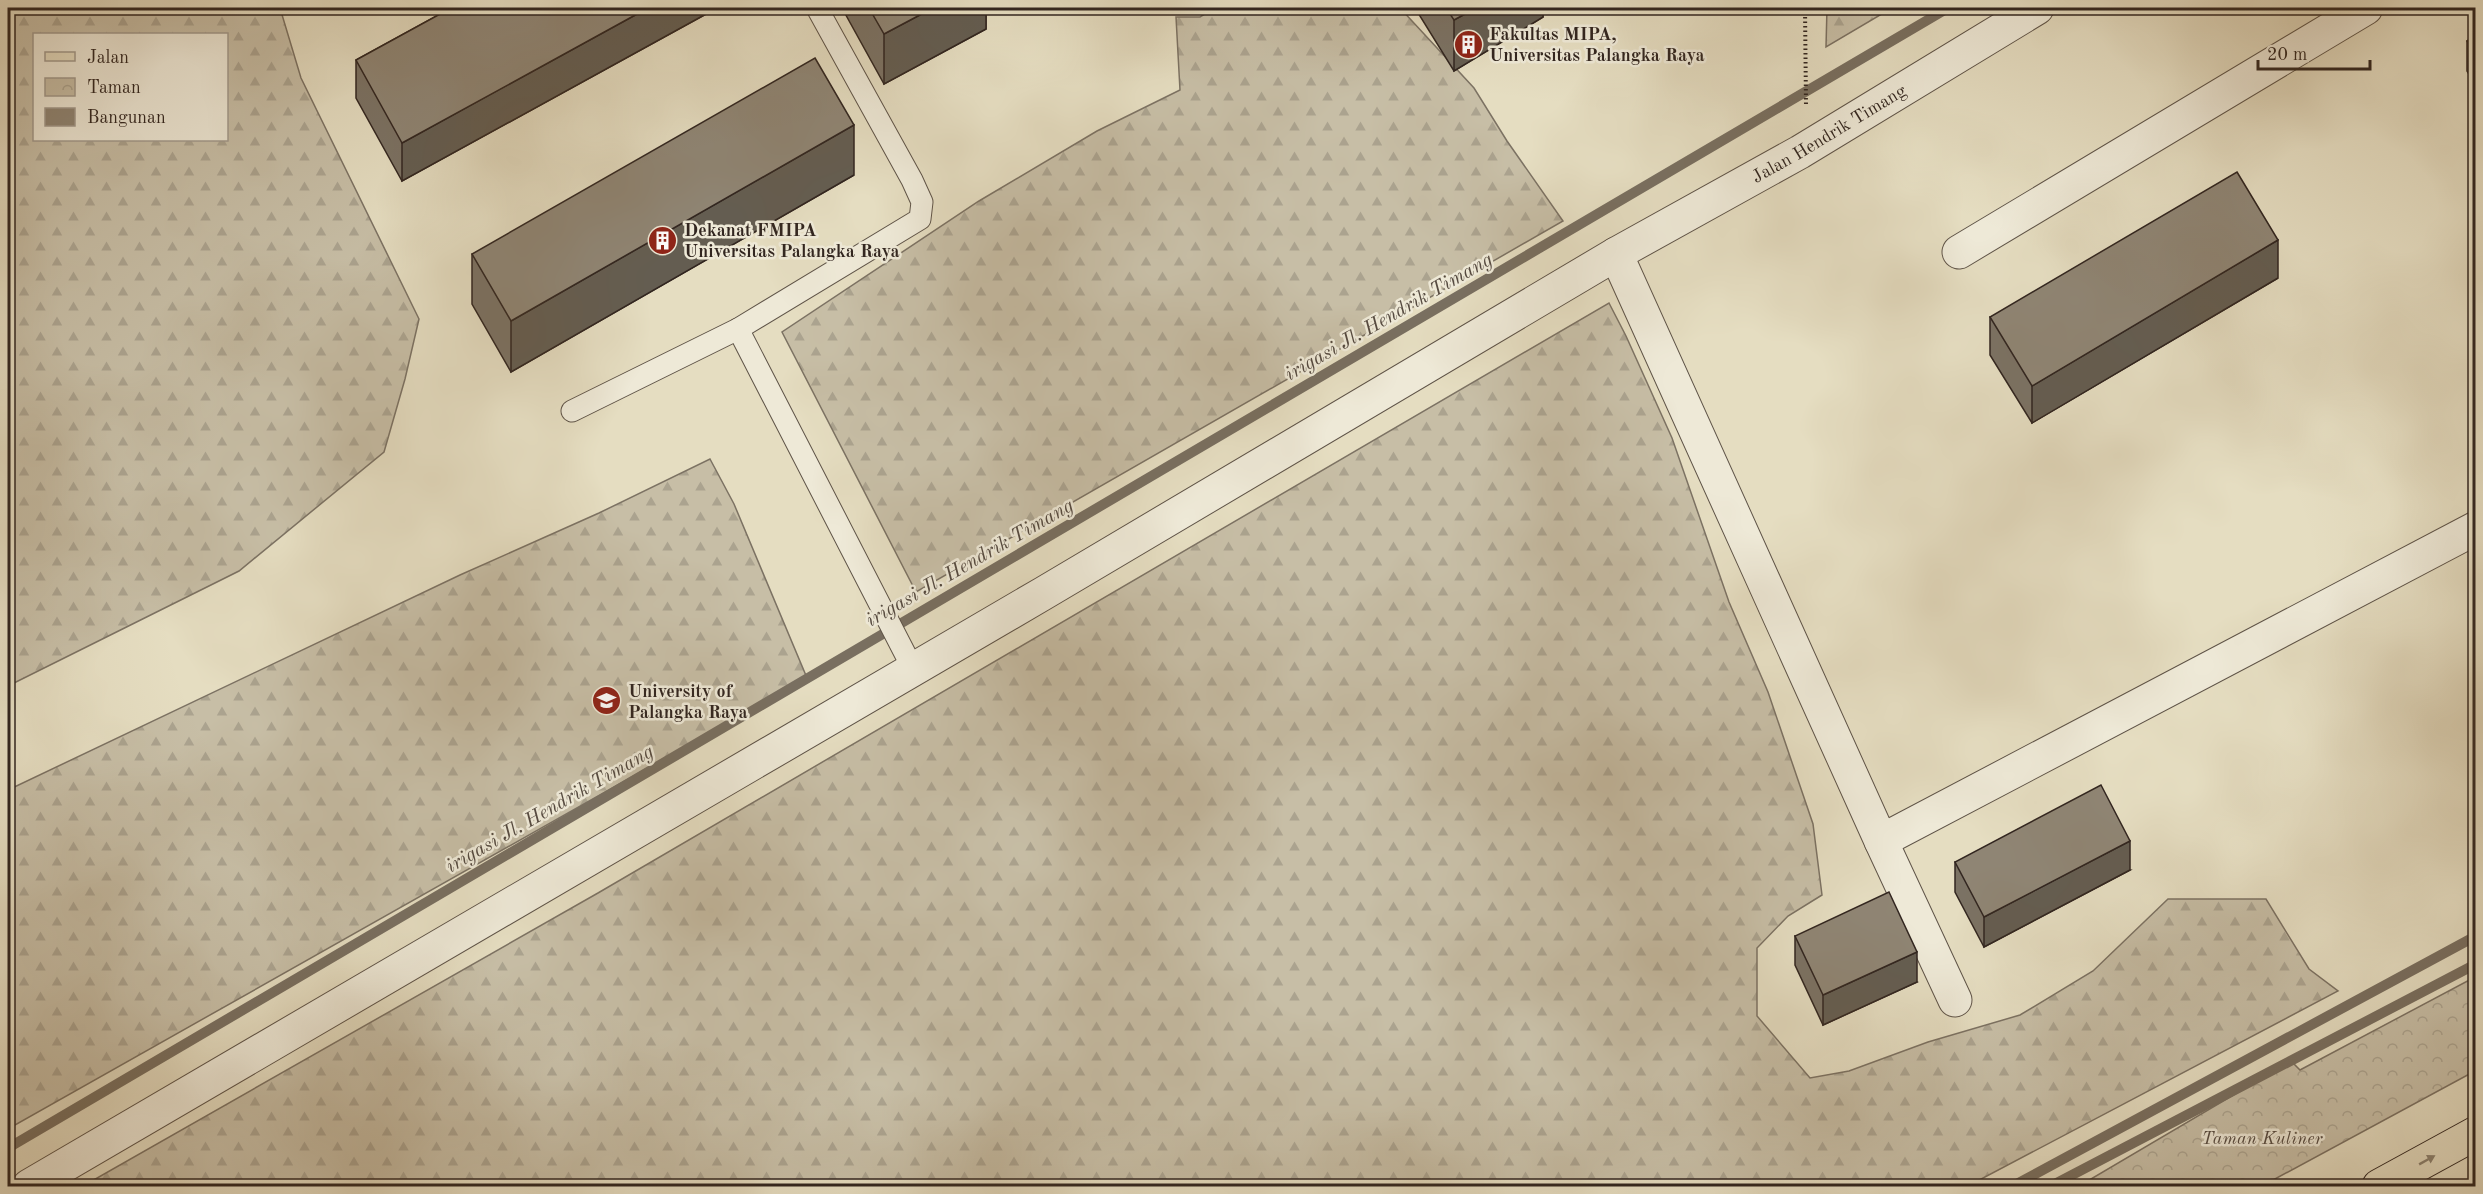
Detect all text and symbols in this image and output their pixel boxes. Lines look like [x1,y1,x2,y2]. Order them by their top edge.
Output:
place label: Fakultas MIPA, Universitas Palangka Raya [1489,26,1705,65]
building icon: Fakultas MIPA, Universitas Palangka Raya [1452,28,1484,60]
legend [33,33,228,141]
scale bar [2258,33,2370,71]
text: 20 m [2267,46,2307,64]
text: Jalan [87,49,129,67]
text: Taman [87,79,141,97]
street label: Jalan Hendrik Timang [1749,82,1910,187]
text: Bangunan [87,109,166,127]
place label: Dekanat FMIPA Universitas Palangka Raya [684,222,900,261]
building icon: Dekanat FMIPA Universitas Palangka Raya [647,224,679,256]
water label: irigasi Jl. Hendrik Timang [1282,250,1497,385]
water label: irigasi Jl. Hendrik Timang [863,496,1078,631]
place label: University of Palangka Raya [628,683,748,722]
school or university icon: University of Palangka Raya [591,685,623,717]
water label: irigasi Jl. Hendrik Timang [443,742,658,877]
park label: Taman Kuliner [2202,1130,2324,1148]
one-way arrow [2419,1154,2435,1165]

